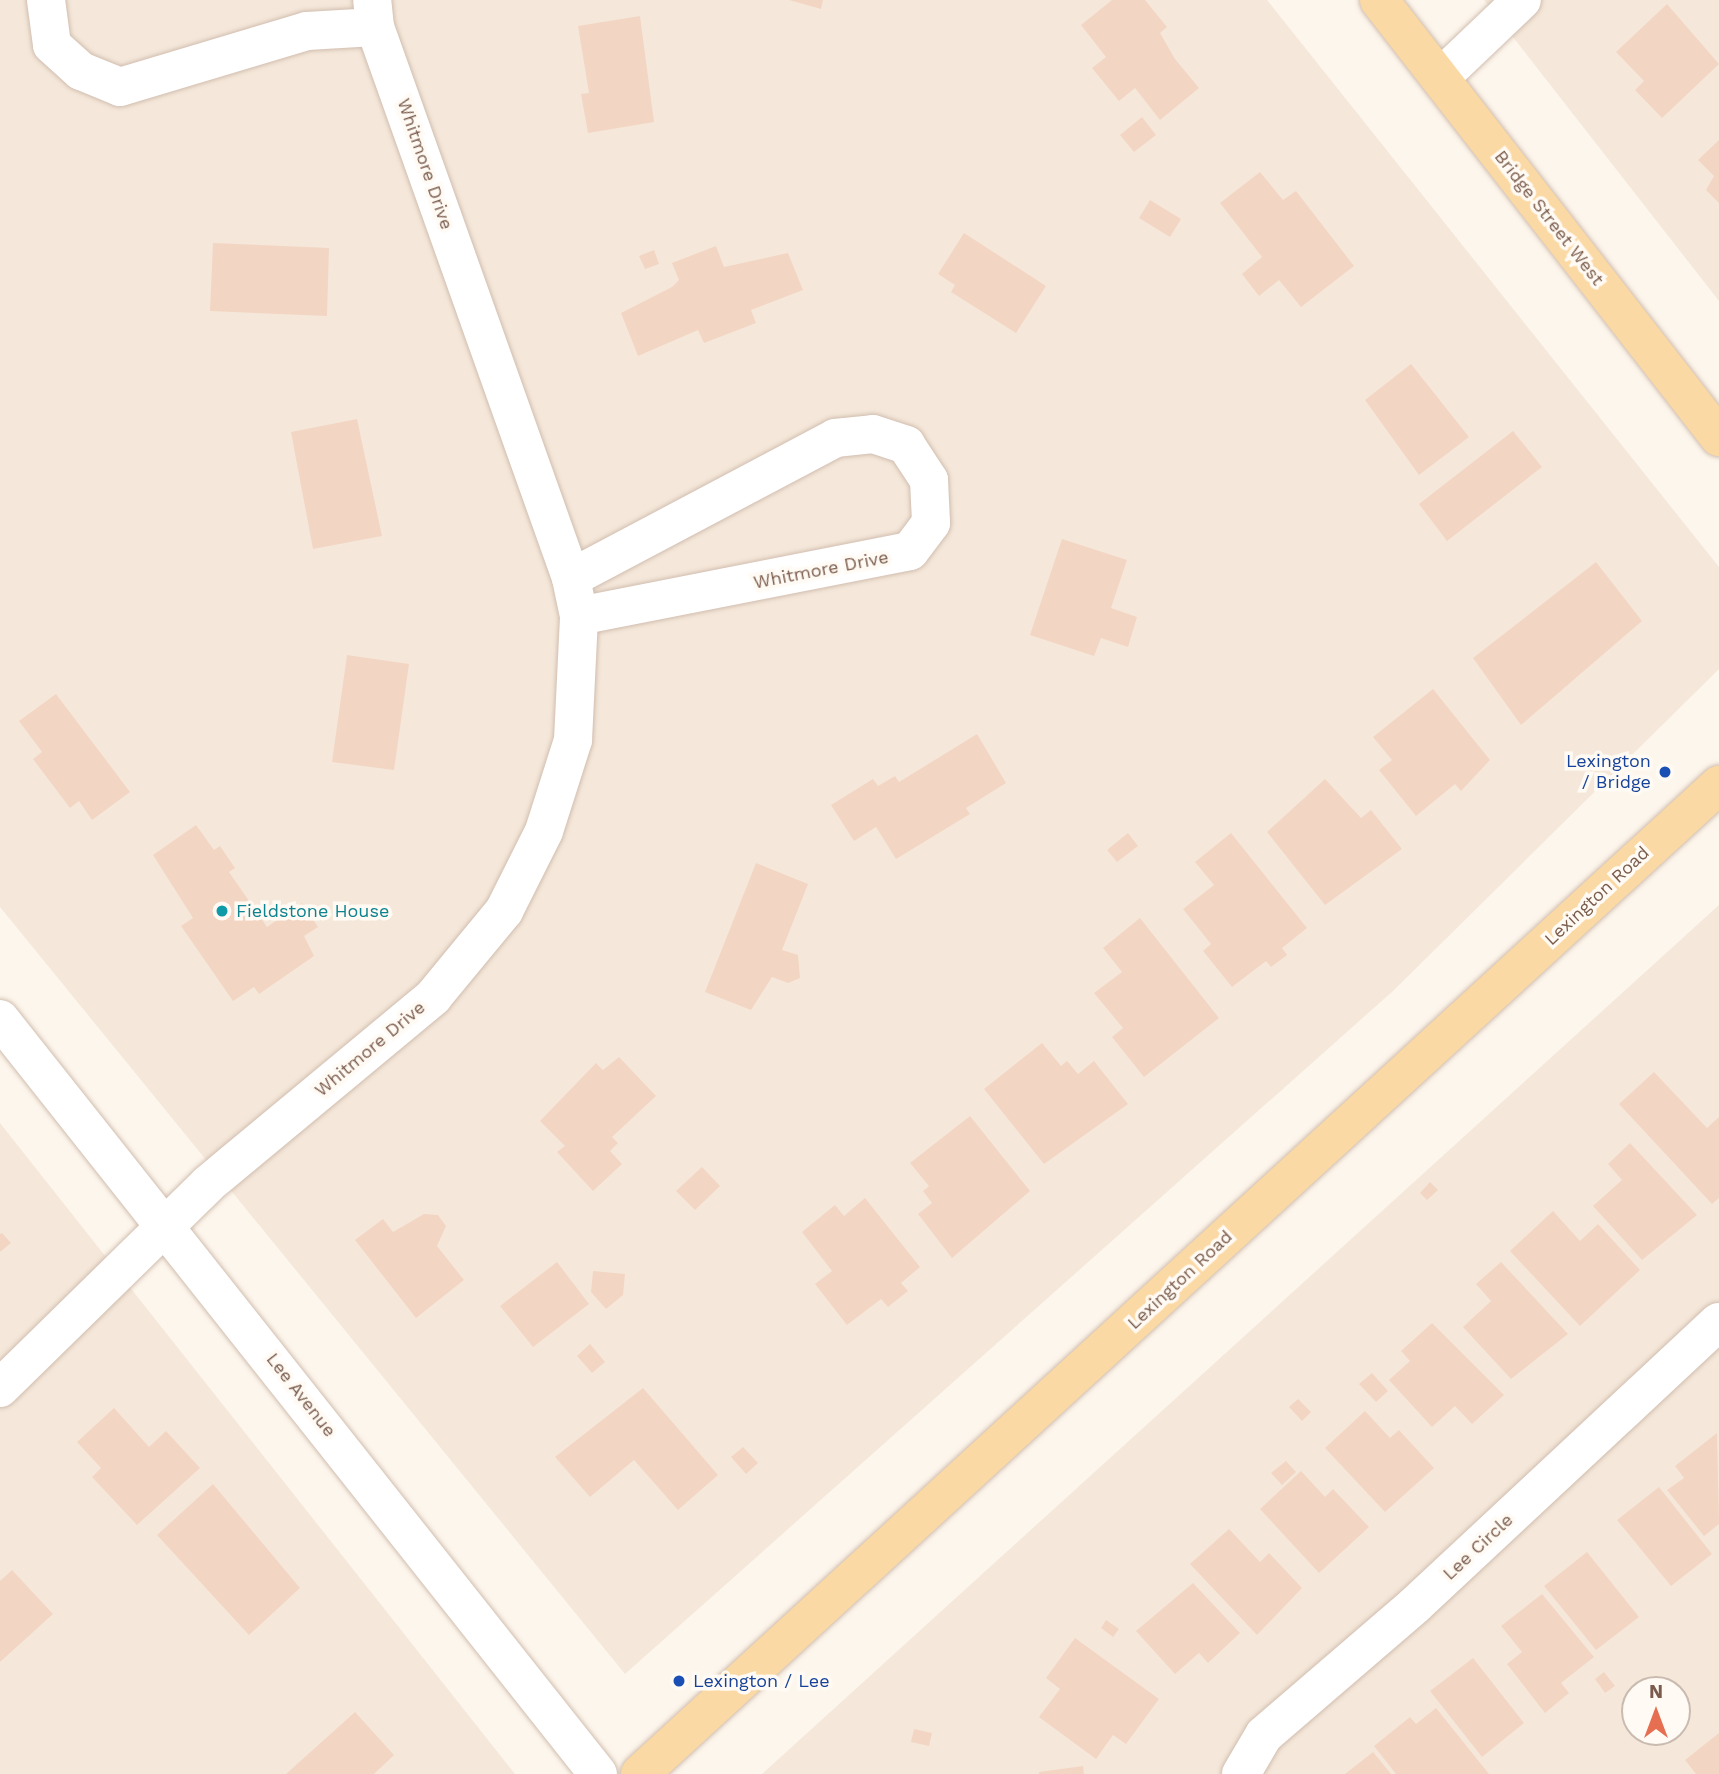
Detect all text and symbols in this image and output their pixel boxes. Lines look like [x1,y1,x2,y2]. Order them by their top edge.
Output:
street label: Whitmore Drive [392,96,458,232]
street label: Bridge Street West [1489,146,1609,290]
street label: Whitmore Drive [752,546,890,594]
place label: Lexington / Bridge [1566,751,1651,794]
marker: Lexington / Bridge [1657,764,1673,780]
street label: Lexington Road [1540,842,1654,950]
place label: Fieldstone House [236,900,389,922]
marker: Fieldstone House [214,903,230,919]
street label: Whitmore Drive [311,997,429,1101]
street label: Lexington Road [1123,1226,1237,1334]
street label: Lee Avenue [261,1349,341,1441]
street label: Lee Circle [1439,1509,1517,1585]
place label: Lexington / Lee [693,1670,830,1692]
marker: Lexington / Lee [671,1673,687,1689]
north arrow [1621,1676,1691,1746]
text: N [1649,1680,1663,1703]

